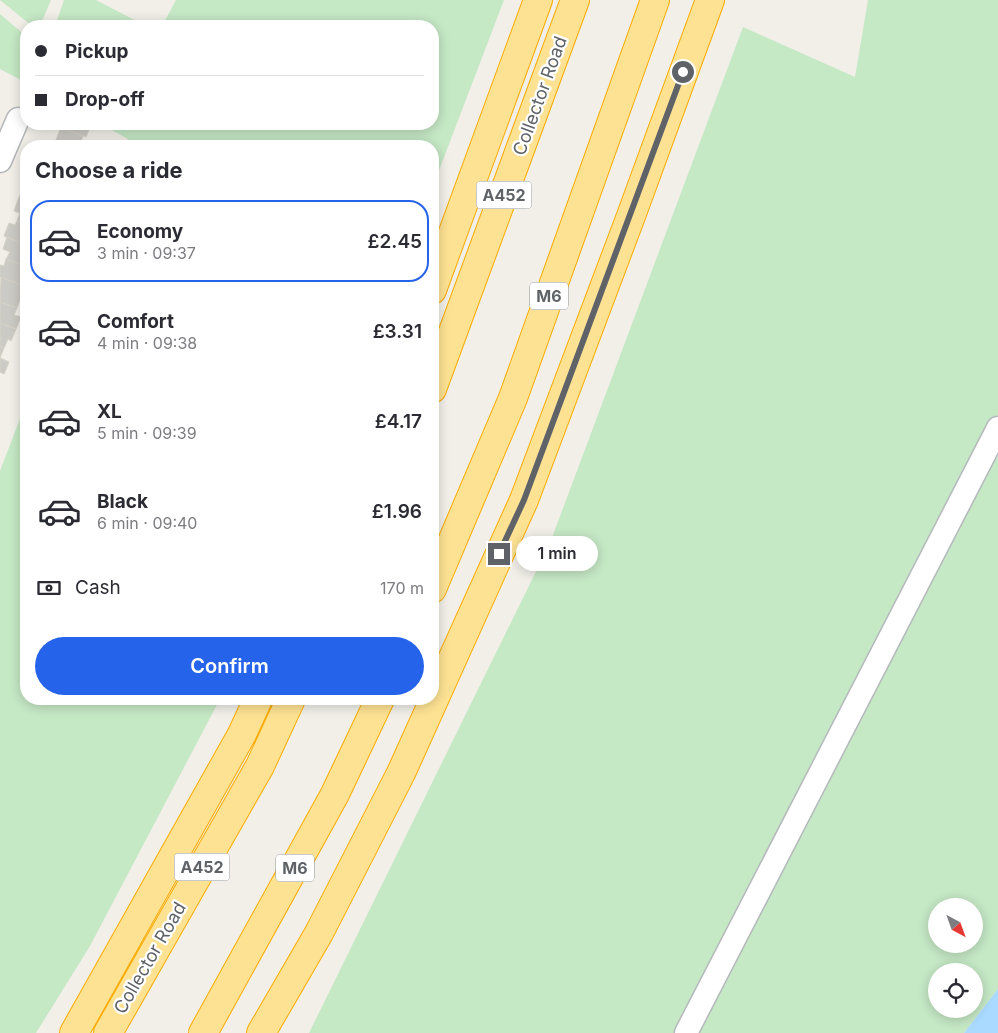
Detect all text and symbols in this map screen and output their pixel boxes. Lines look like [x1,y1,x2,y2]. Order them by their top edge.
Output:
street label: Collector Road [508,33,571,158]
text: Pickup [65,40,128,63]
route start [672,61,694,83]
text: Drop-off [65,88,145,111]
text: Choose a ride [35,157,183,183]
road number: A452 [476,182,532,208]
icon: car [37,219,82,264]
text: Economy [97,220,183,243]
text: £2.45 [368,230,422,253]
text: 3 min · 09:37 [97,243,196,263]
road number: M6 [530,282,568,310]
icon: car [37,309,82,354]
text: Comfort [97,310,174,333]
text: £3.31 [373,320,422,343]
text: 4 min · 09:38 [97,333,197,353]
icon: car [37,399,82,444]
text: XL [97,400,122,423]
text: £4.17 [375,410,422,433]
text: 5 min · 09:39 [97,423,197,443]
icon: car [37,489,82,534]
text: Black [97,490,148,513]
text: £1.96 [372,500,422,523]
text: 6 min · 09:40 [97,513,197,533]
callout: 1 min [516,536,599,572]
route end [488,543,510,565]
text: 1 min [537,543,577,563]
icon: cash [35,574,63,602]
text: Cash [75,576,121,599]
text: 170 m [380,578,424,598]
button: Confirm [35,637,424,695]
road number: A452 [174,854,230,880]
road number: M6 [276,854,314,881]
street label: Collector Road [109,898,190,1017]
north arrow [928,898,982,952]
map controls [928,898,983,1018]
button: locate [928,963,983,1018]

